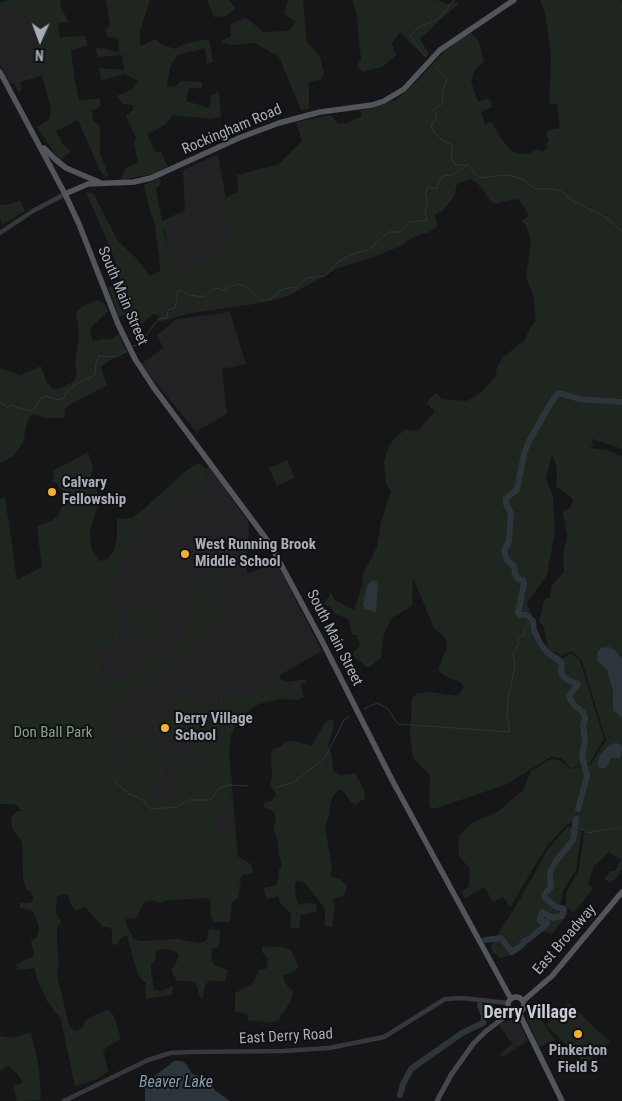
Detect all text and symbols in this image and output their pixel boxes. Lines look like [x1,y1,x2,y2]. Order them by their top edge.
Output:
north arrow [15,15,65,65]
text: N [35,47,44,63]
street label: Rockingham Road [179,101,285,159]
street label: South Main Street [93,244,151,348]
place label: Calvary Fellowship [62,474,126,509]
marker: Calvary Fellowship [46,486,58,498]
place label: West Running Brook Middle School [195,536,316,571]
marker: West Running Brook Middle School [179,548,191,560]
street label: South Main Street [302,587,366,689]
place label: Derry Village School [175,710,253,745]
marker: Derry Village School [159,722,171,734]
park label: Don Ball Park [13,724,93,742]
street label: East Broadway [530,901,600,979]
district label: Derry Village [483,1002,577,1024]
street label: East Derry Road [239,1026,333,1048]
marker: Pinkerton Field 5 [572,1028,584,1040]
place label: Pinkerton Field 5 [549,1042,607,1077]
water label: Beaver Lake [139,1073,213,1093]

